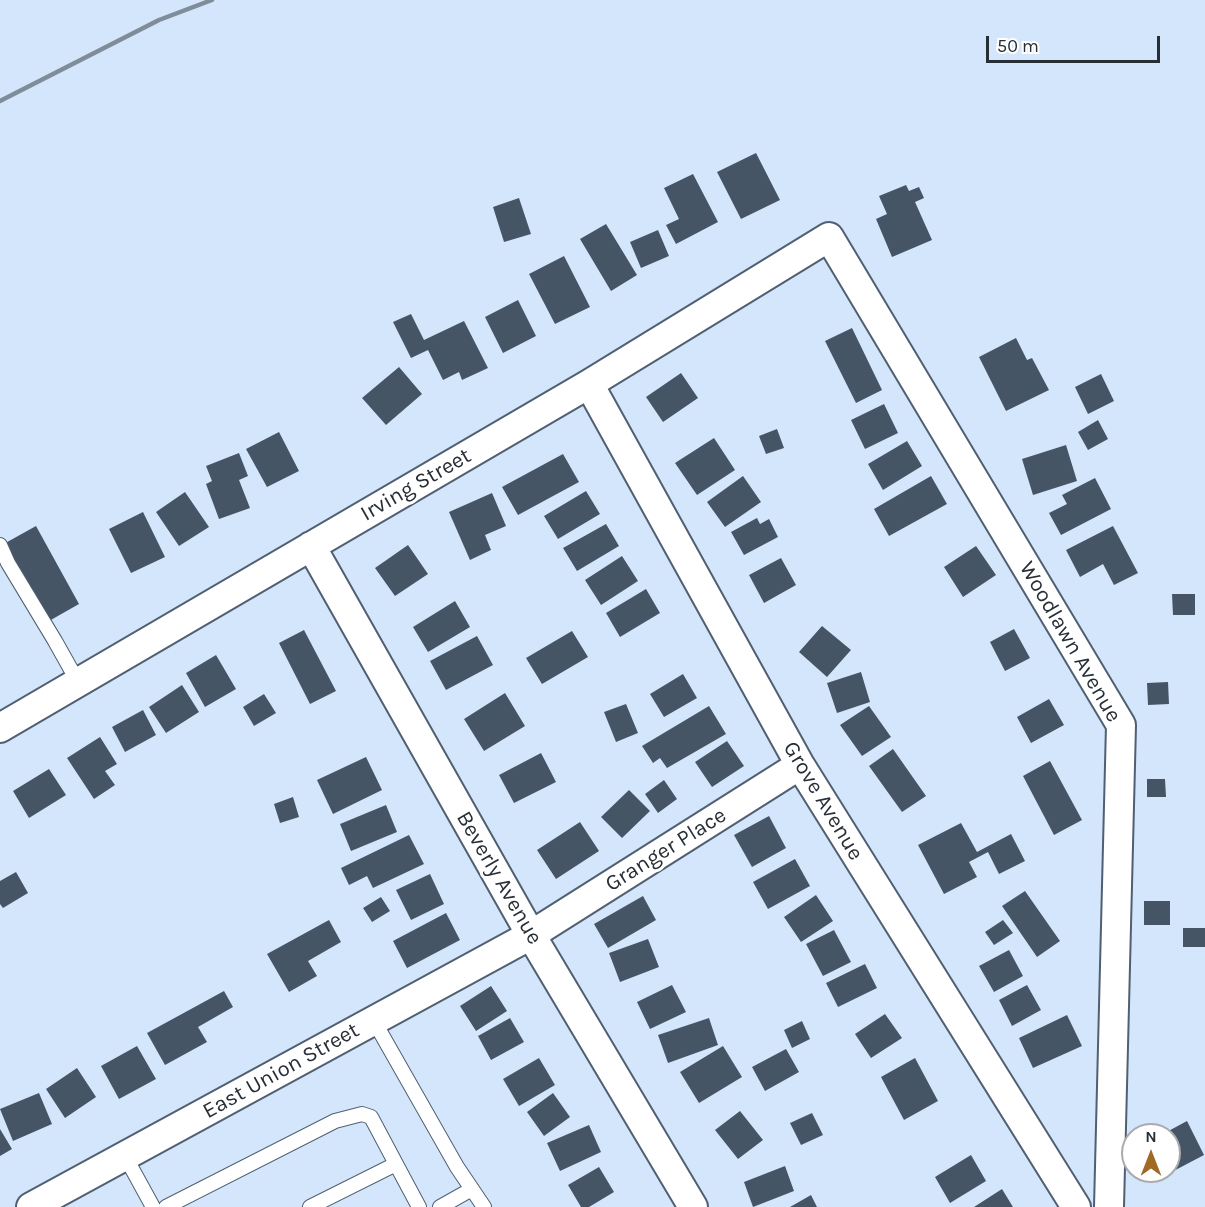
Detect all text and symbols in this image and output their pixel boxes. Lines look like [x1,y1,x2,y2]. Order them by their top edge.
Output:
scale bar [989,24,1163,62]
text: 50 m [997,35,1039,57]
street label: Irving Street [356,443,476,527]
street label: Woodlawn Avenue [1013,557,1127,727]
street label: Grove Avenue [777,737,869,865]
street label: Granger Place [601,802,731,898]
street label: Beverly Avenue [450,807,548,949]
street label: East Union Street [198,1017,364,1125]
north arrow [1121,1123,1181,1183]
text: N [1145,1127,1157,1146]

